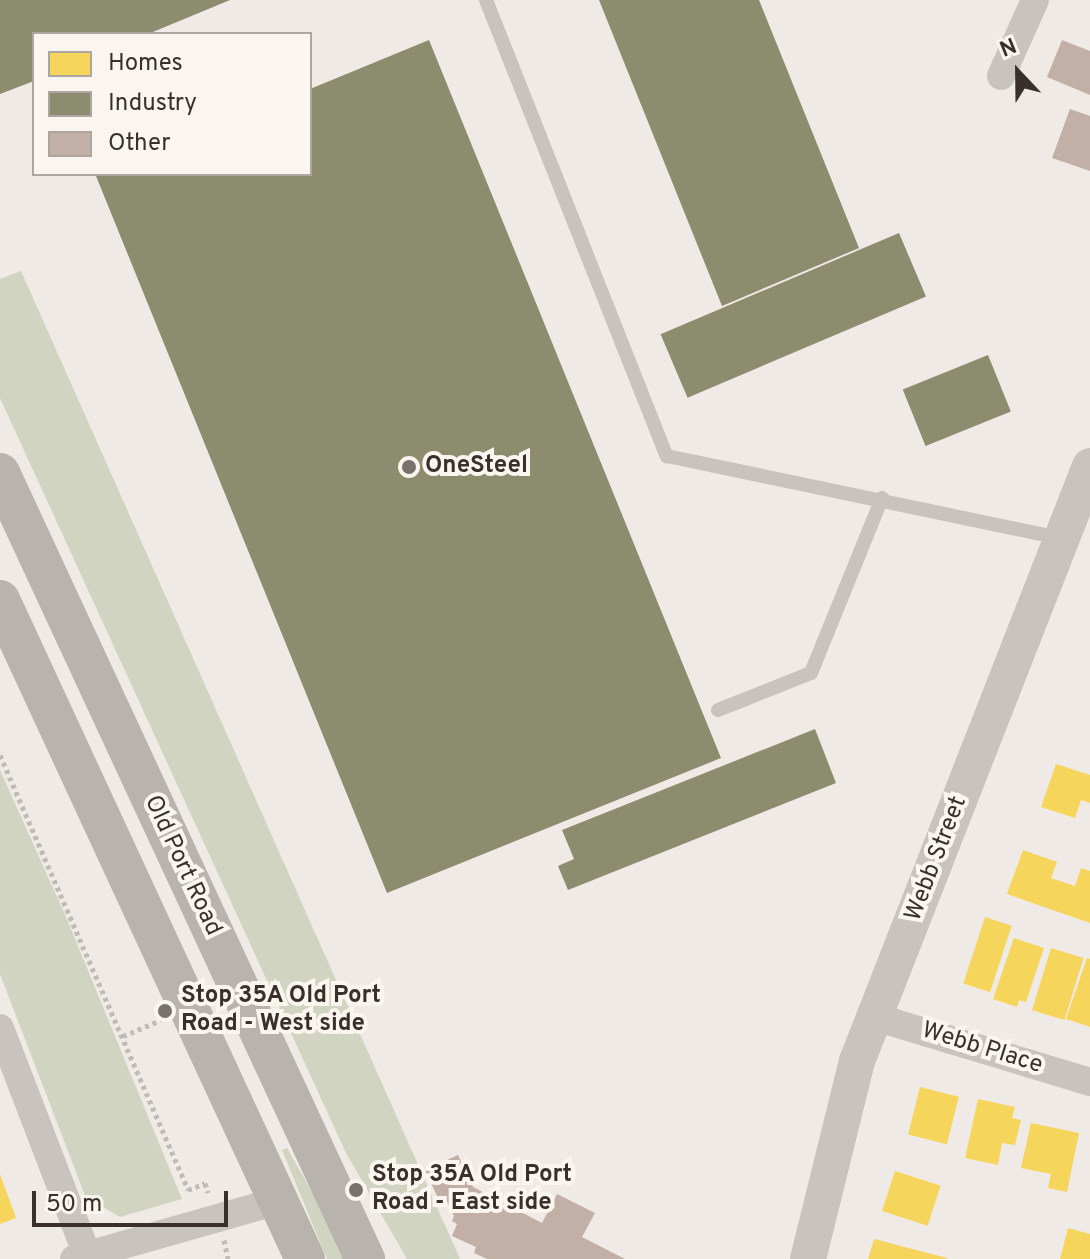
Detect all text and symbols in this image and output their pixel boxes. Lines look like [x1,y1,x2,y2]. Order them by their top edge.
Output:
legend [32,32,312,176]
north arrow [978,32,1058,112]
text: N [996,34,1021,65]
text: Homes [108,49,183,79]
text: Industry [108,89,197,119]
text: Other [108,129,170,159]
place label: OneSteel [425,453,528,481]
marker: OneSteel [400,458,418,476]
street label: Old Port Road [137,791,227,941]
street label: Webb Street [900,793,974,925]
place label: Stop 35A Old Port Road - West side [181,983,382,1039]
marker: Stop 35A Old Port Road - West side [156,1002,174,1020]
street label: Webb Place [918,1017,1046,1081]
place label: Stop 35A Old Port Road - East side [372,1162,573,1218]
scale bar [36,1175,232,1225]
marker: Stop 35A Old Port Road - East side [347,1181,365,1199]
text: 50 m [46,1190,102,1220]

